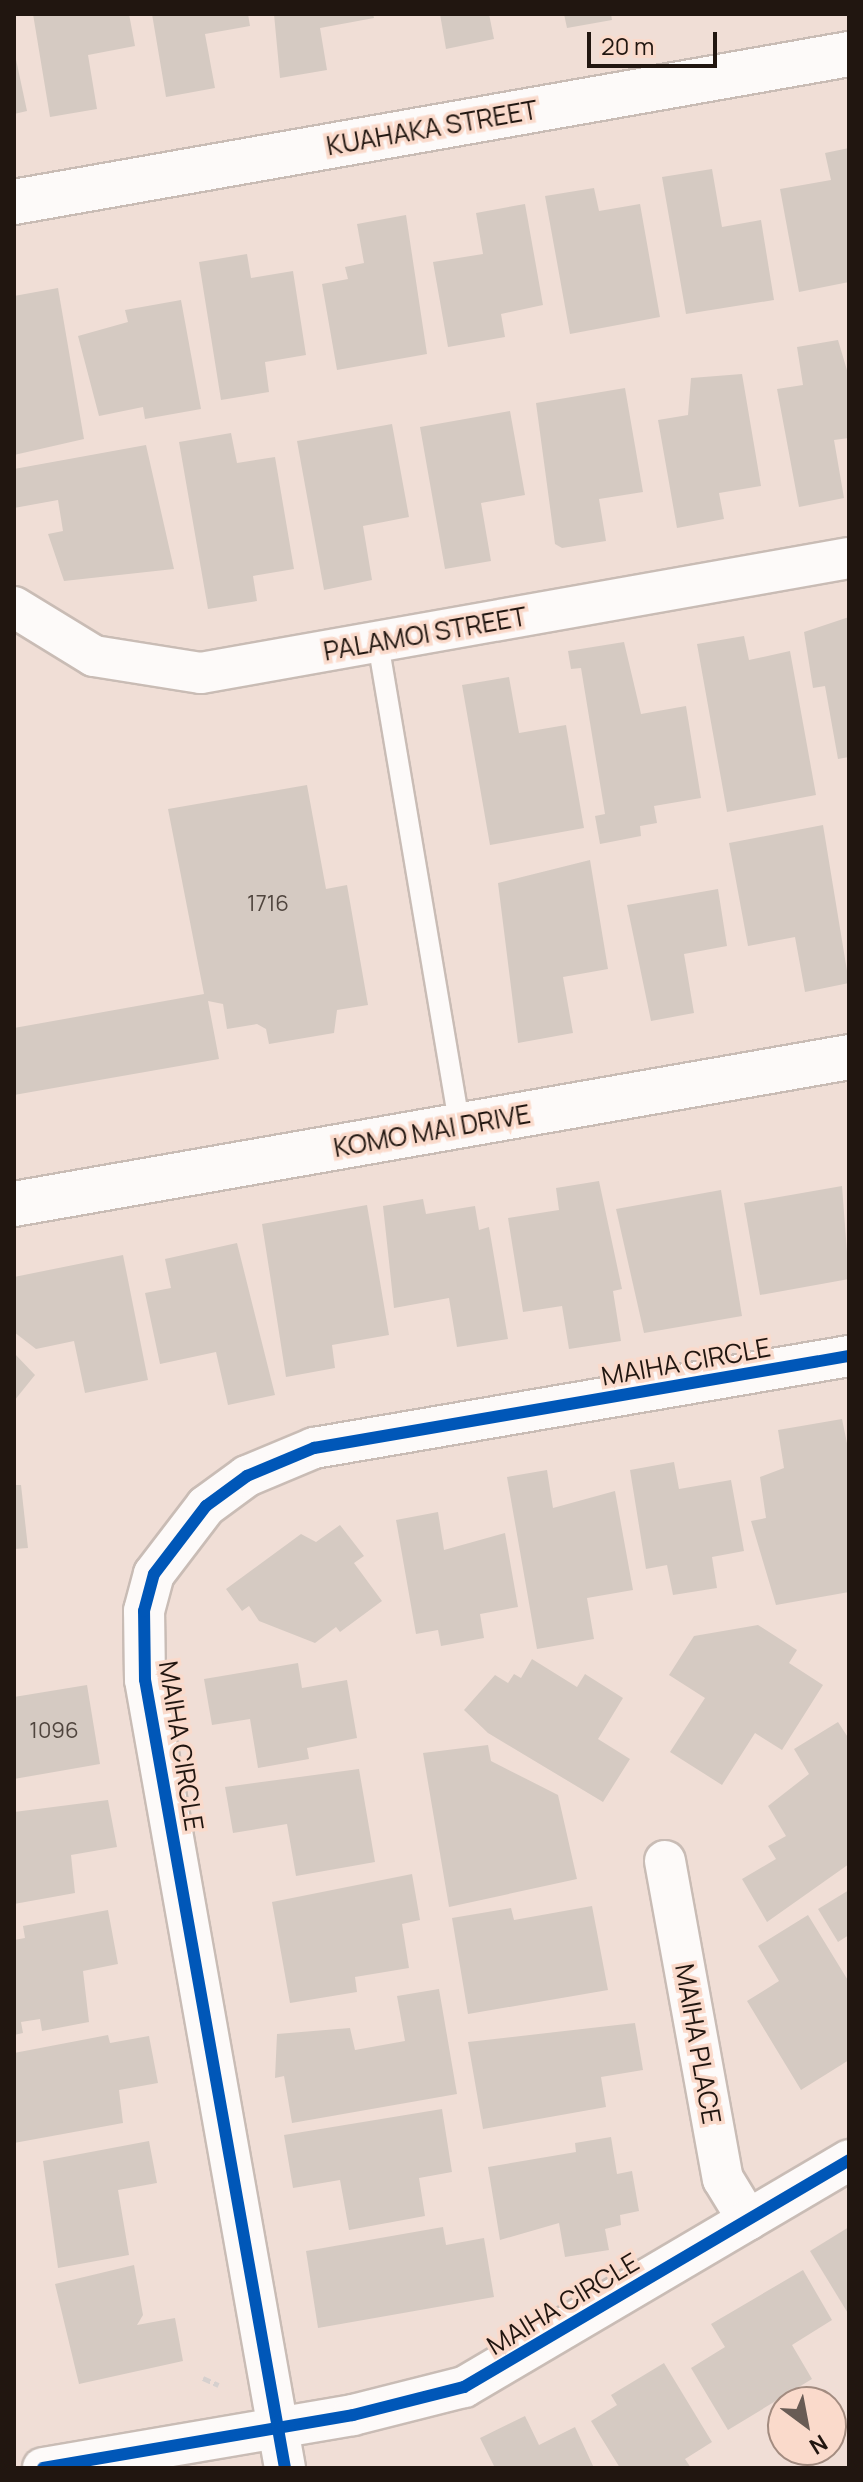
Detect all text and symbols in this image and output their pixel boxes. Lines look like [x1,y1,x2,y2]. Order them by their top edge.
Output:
scale bar [591,16,721,66]
text: 20 m [601,29,654,62]
street label: KUAHAKA STREET [324,94,540,162]
street label: PALAMOI STREET [321,601,529,667]
house number: 1716 [247,891,289,917]
street label: KOMO MAI DRIVE [331,1098,533,1164]
street label: MAIHA CIRCLE [599,1332,773,1392]
street label: MAIHA CIRCLE [152,1659,210,1833]
house number: 1096 [29,1718,79,1744]
street label: MAIHA PLACE [669,1961,727,2127]
street label: MAIHA CIRCLE [482,2246,644,2362]
north arrow [767,2386,847,2466]
text: N [804,2428,833,2462]

